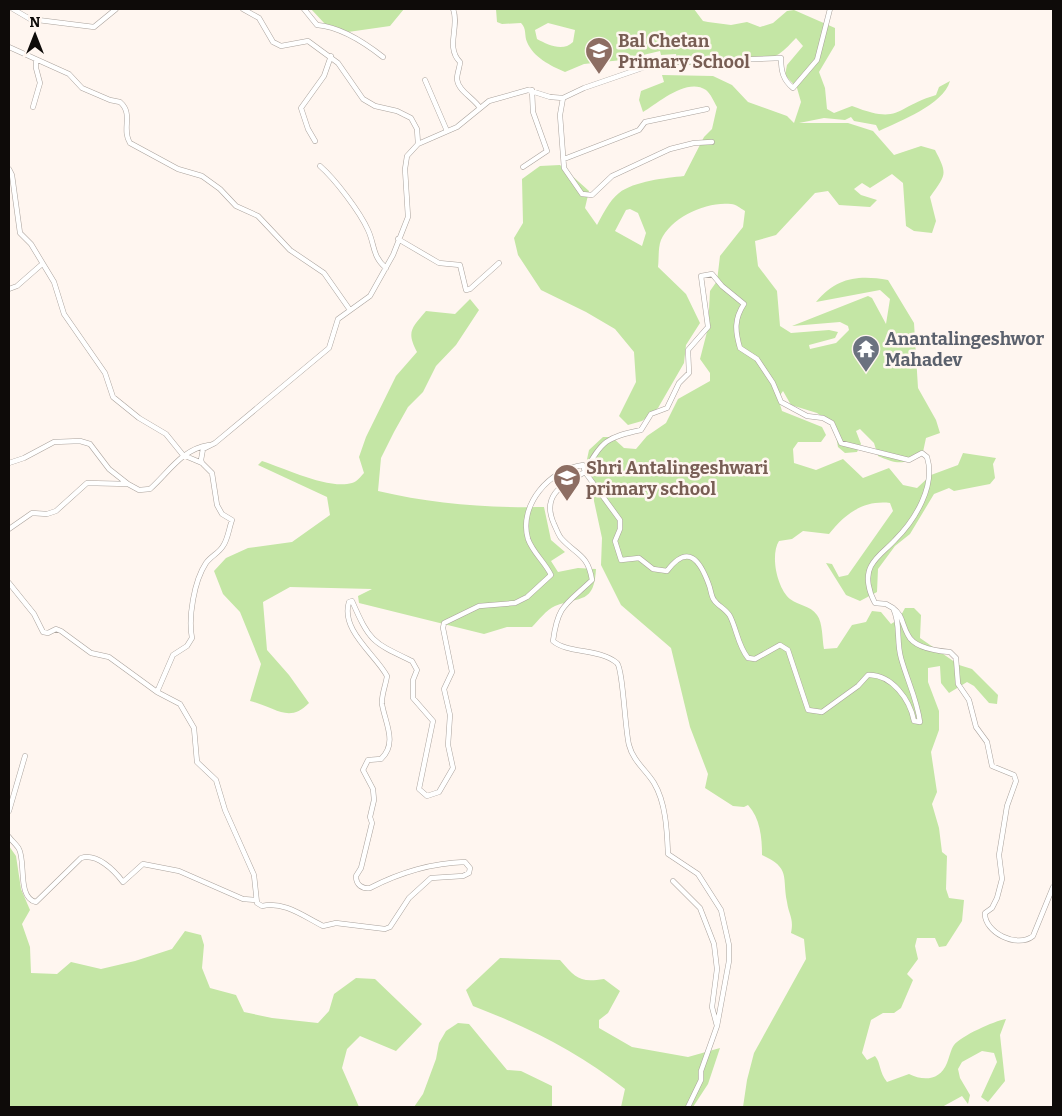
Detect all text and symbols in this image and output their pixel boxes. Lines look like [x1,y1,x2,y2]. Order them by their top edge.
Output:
north arrow [10,10,60,60]
text: N [30,14,41,31]
place label: Bal Chetan Primary School [618,30,750,73]
school or university icon: Bal Chetan Primary School [584,36,614,75]
place label: Anantalingeshwor Mahadev [885,328,1045,371]
temple icon: Anantalingeshwor Mahadev [851,334,881,373]
place label: Shri Antalingeshwari primary school [586,457,768,500]
school or university icon: Shri Antalingeshwari primary school [552,463,582,502]

